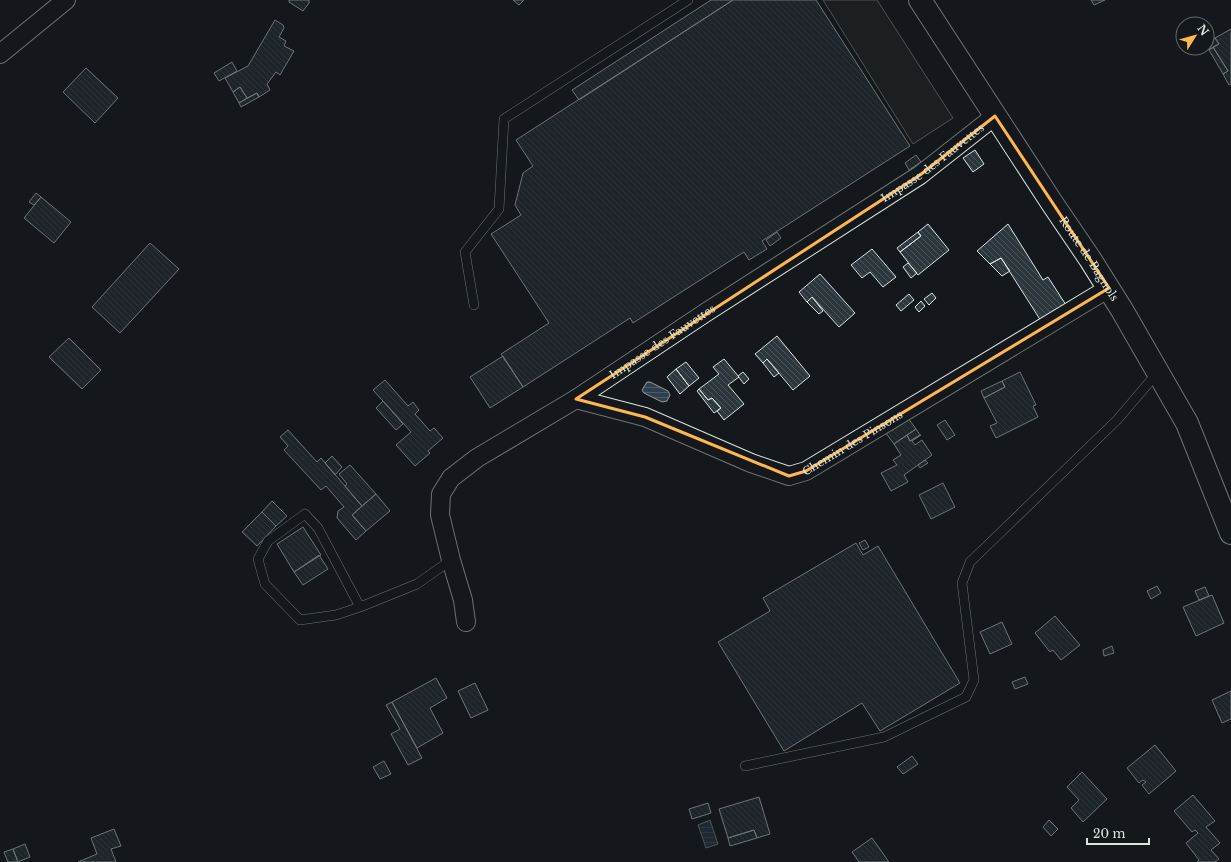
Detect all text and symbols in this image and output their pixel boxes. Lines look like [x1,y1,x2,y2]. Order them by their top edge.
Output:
north arrow [1175,16,1215,56]
text: N [1194,22,1212,39]
street label: Impasse des Fauvettes [878,120,987,205]
street label: Route de Bagnols [1056,214,1122,304]
street label: Impasse des Fauvettes [607,301,718,382]
street label: Chemin des Pinsons [800,407,905,479]
scale bar [1087,820,1149,846]
text: 20 m [1093,826,1125,841]

